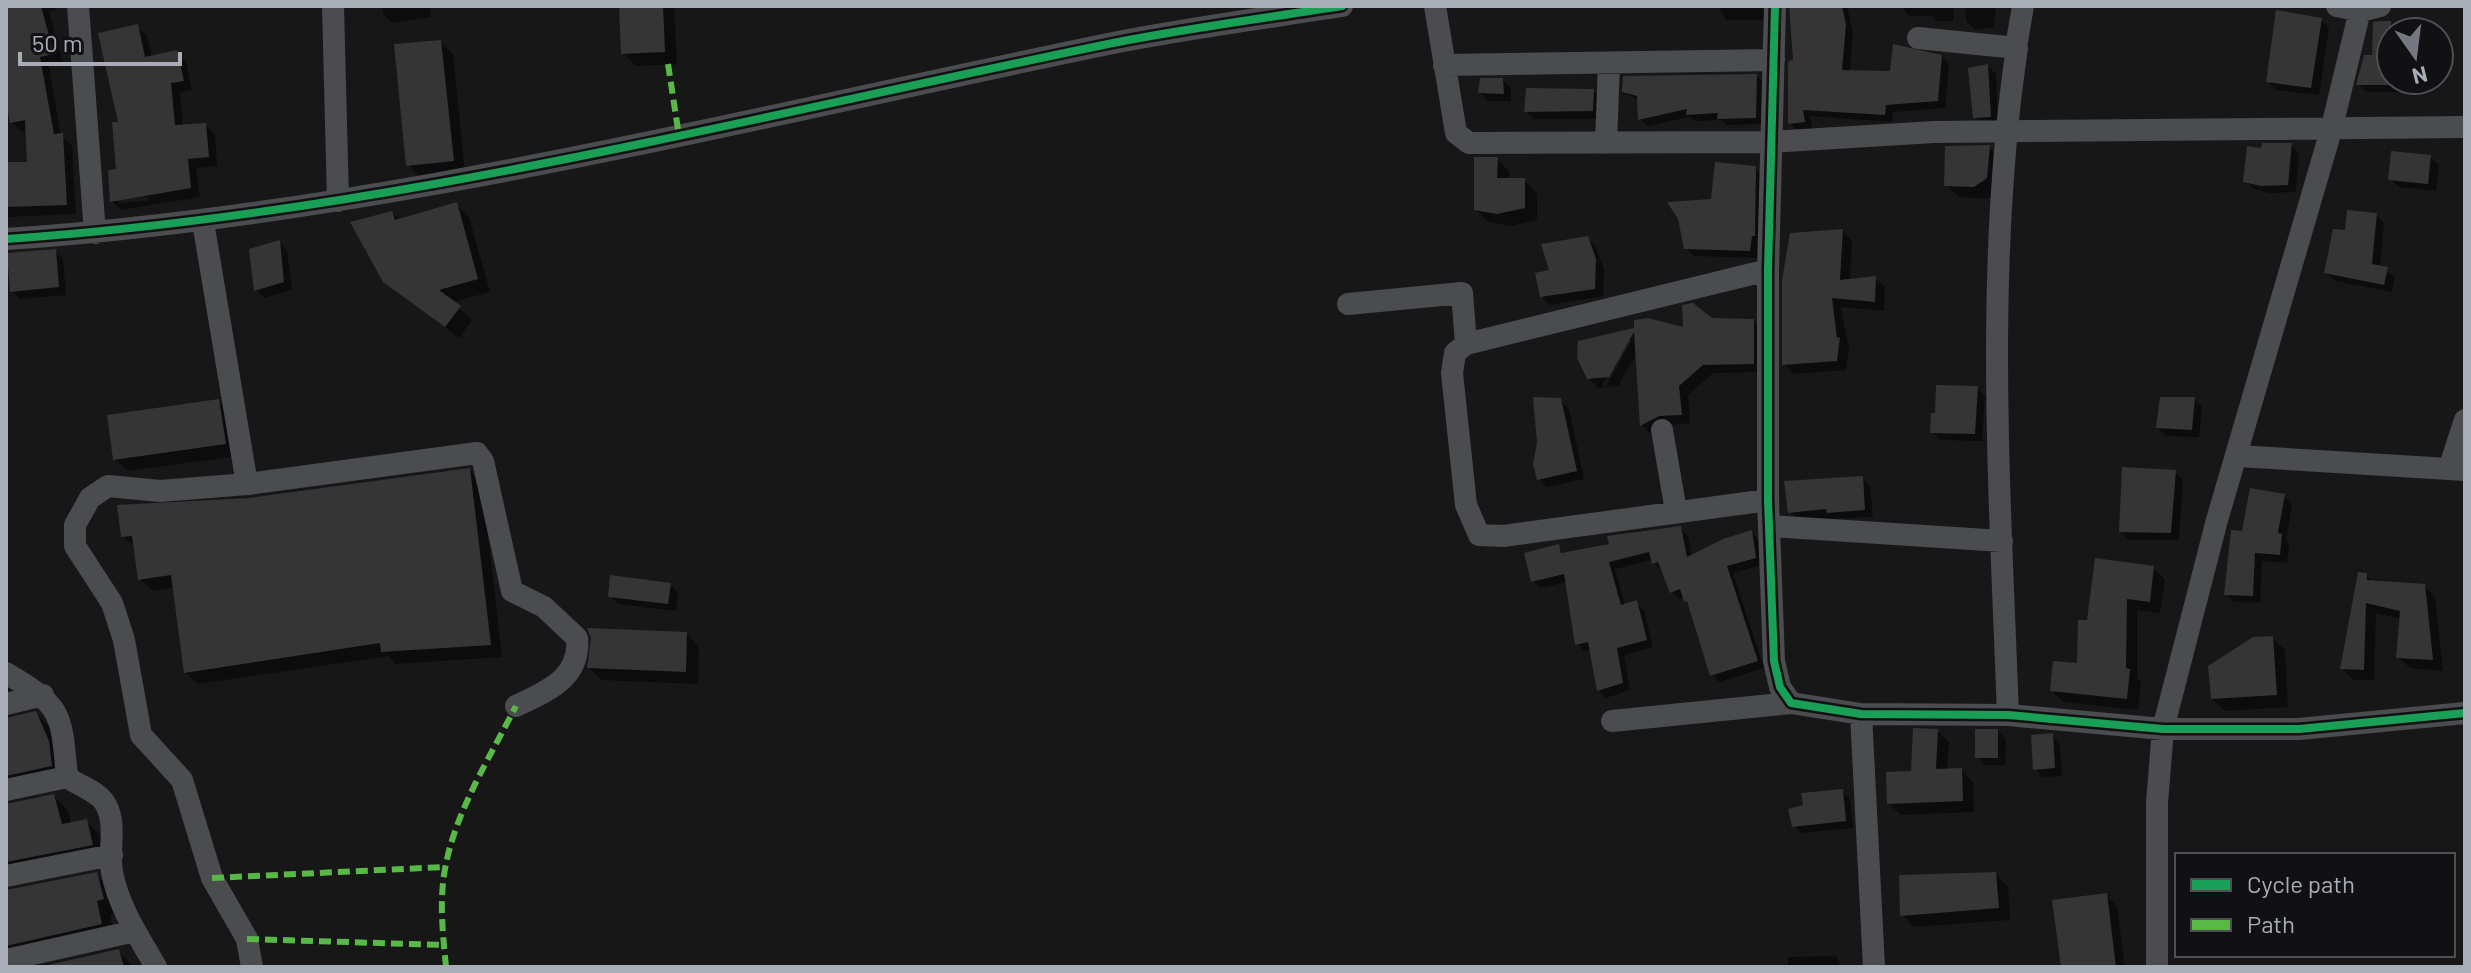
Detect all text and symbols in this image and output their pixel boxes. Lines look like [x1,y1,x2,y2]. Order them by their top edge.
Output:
scale bar [20,16,180,66]
north arrow [2375,16,2455,96]
text: 50 m [32,28,83,57]
text: N [2410,62,2430,91]
legend [2175,853,2455,957]
text: Cycle path [2247,869,2355,898]
text: Path [2247,909,2295,938]

